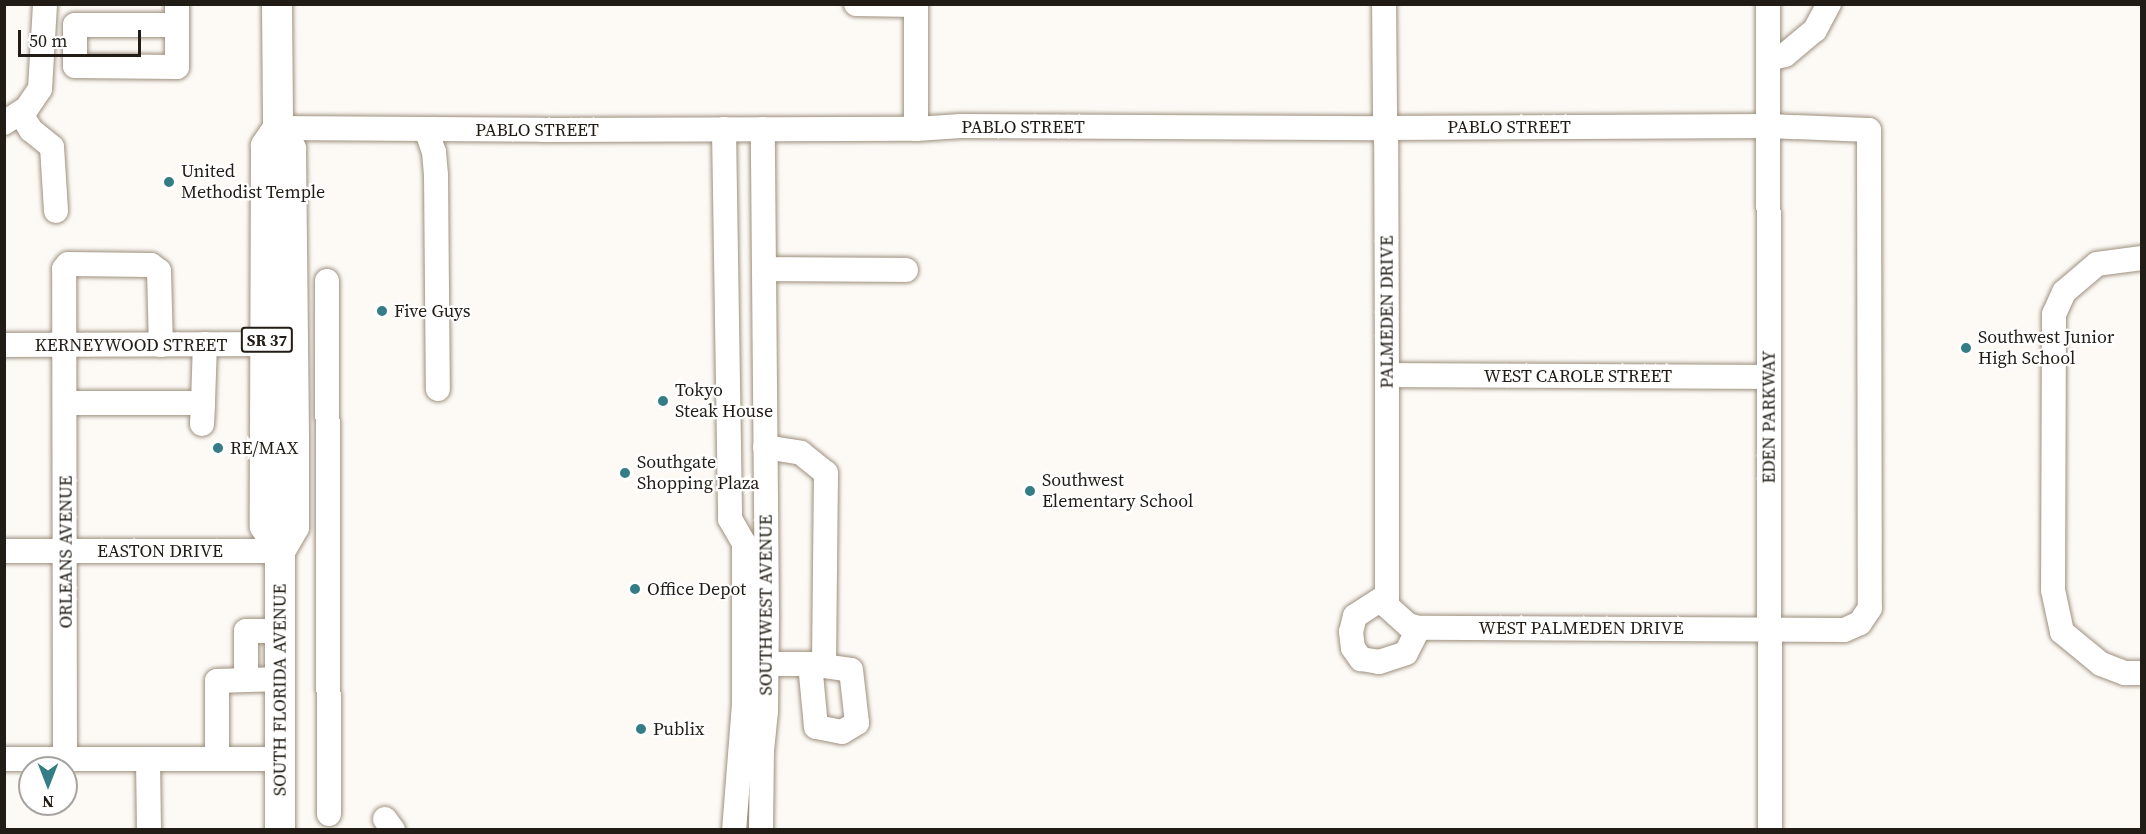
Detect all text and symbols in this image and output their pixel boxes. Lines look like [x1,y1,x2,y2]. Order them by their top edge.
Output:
scale bar [21,18,144,56]
text: 50 m [29,28,67,53]
street label: PABLO STREET [961,116,1085,138]
street label: PABLO STREET [1447,116,1571,138]
street label: PABLO STREET [475,119,599,141]
place label: United Methodist Temple [181,161,326,204]
marker: United Methodist Temple [162,175,176,189]
street label: PALMEDEN DRIVE [1376,235,1398,389]
place label: Five Guys [394,300,471,322]
marker: Five Guys [375,304,389,318]
road number: SR 37 [240,327,294,353]
place label: Southwest Junior High School [1978,327,2114,370]
street label: KERNEYWOOD STREET [35,334,227,356]
marker: Southwest Junior High School [1959,341,1973,355]
street label: EDEN PARKWAY [1758,350,1780,484]
street label: WEST CAROLE STREET [1484,365,1672,387]
place label: Tokyo Steak House [675,380,773,422]
marker: Tokyo Steak House [656,394,670,408]
place label: RE/MAX [230,437,298,459]
marker: RE/MAX [211,441,225,455]
place label: Southgate Shopping Plaza [637,452,759,494]
marker: Southgate Shopping Plaza [618,466,632,480]
place label: Southwest Elementary School [1042,470,1193,512]
street label: ORLEANS AVENUE [55,476,77,628]
marker: Southwest Elementary School [1023,484,1037,498]
street label: SOUTHWEST AVENUE [755,514,777,696]
street label: EASTON DRIVE [97,540,223,562]
place label: Office Depot [647,578,746,600]
marker: Office Depot [628,582,642,596]
street label: SOUTH FLORIDA AVENUE [269,584,291,796]
street label: WEST PALMEDEN DRIVE [1478,617,1684,639]
place label: Publix [653,718,704,740]
marker: Publix [634,722,648,736]
north arrow [18,756,78,816]
text: N [42,791,54,813]

